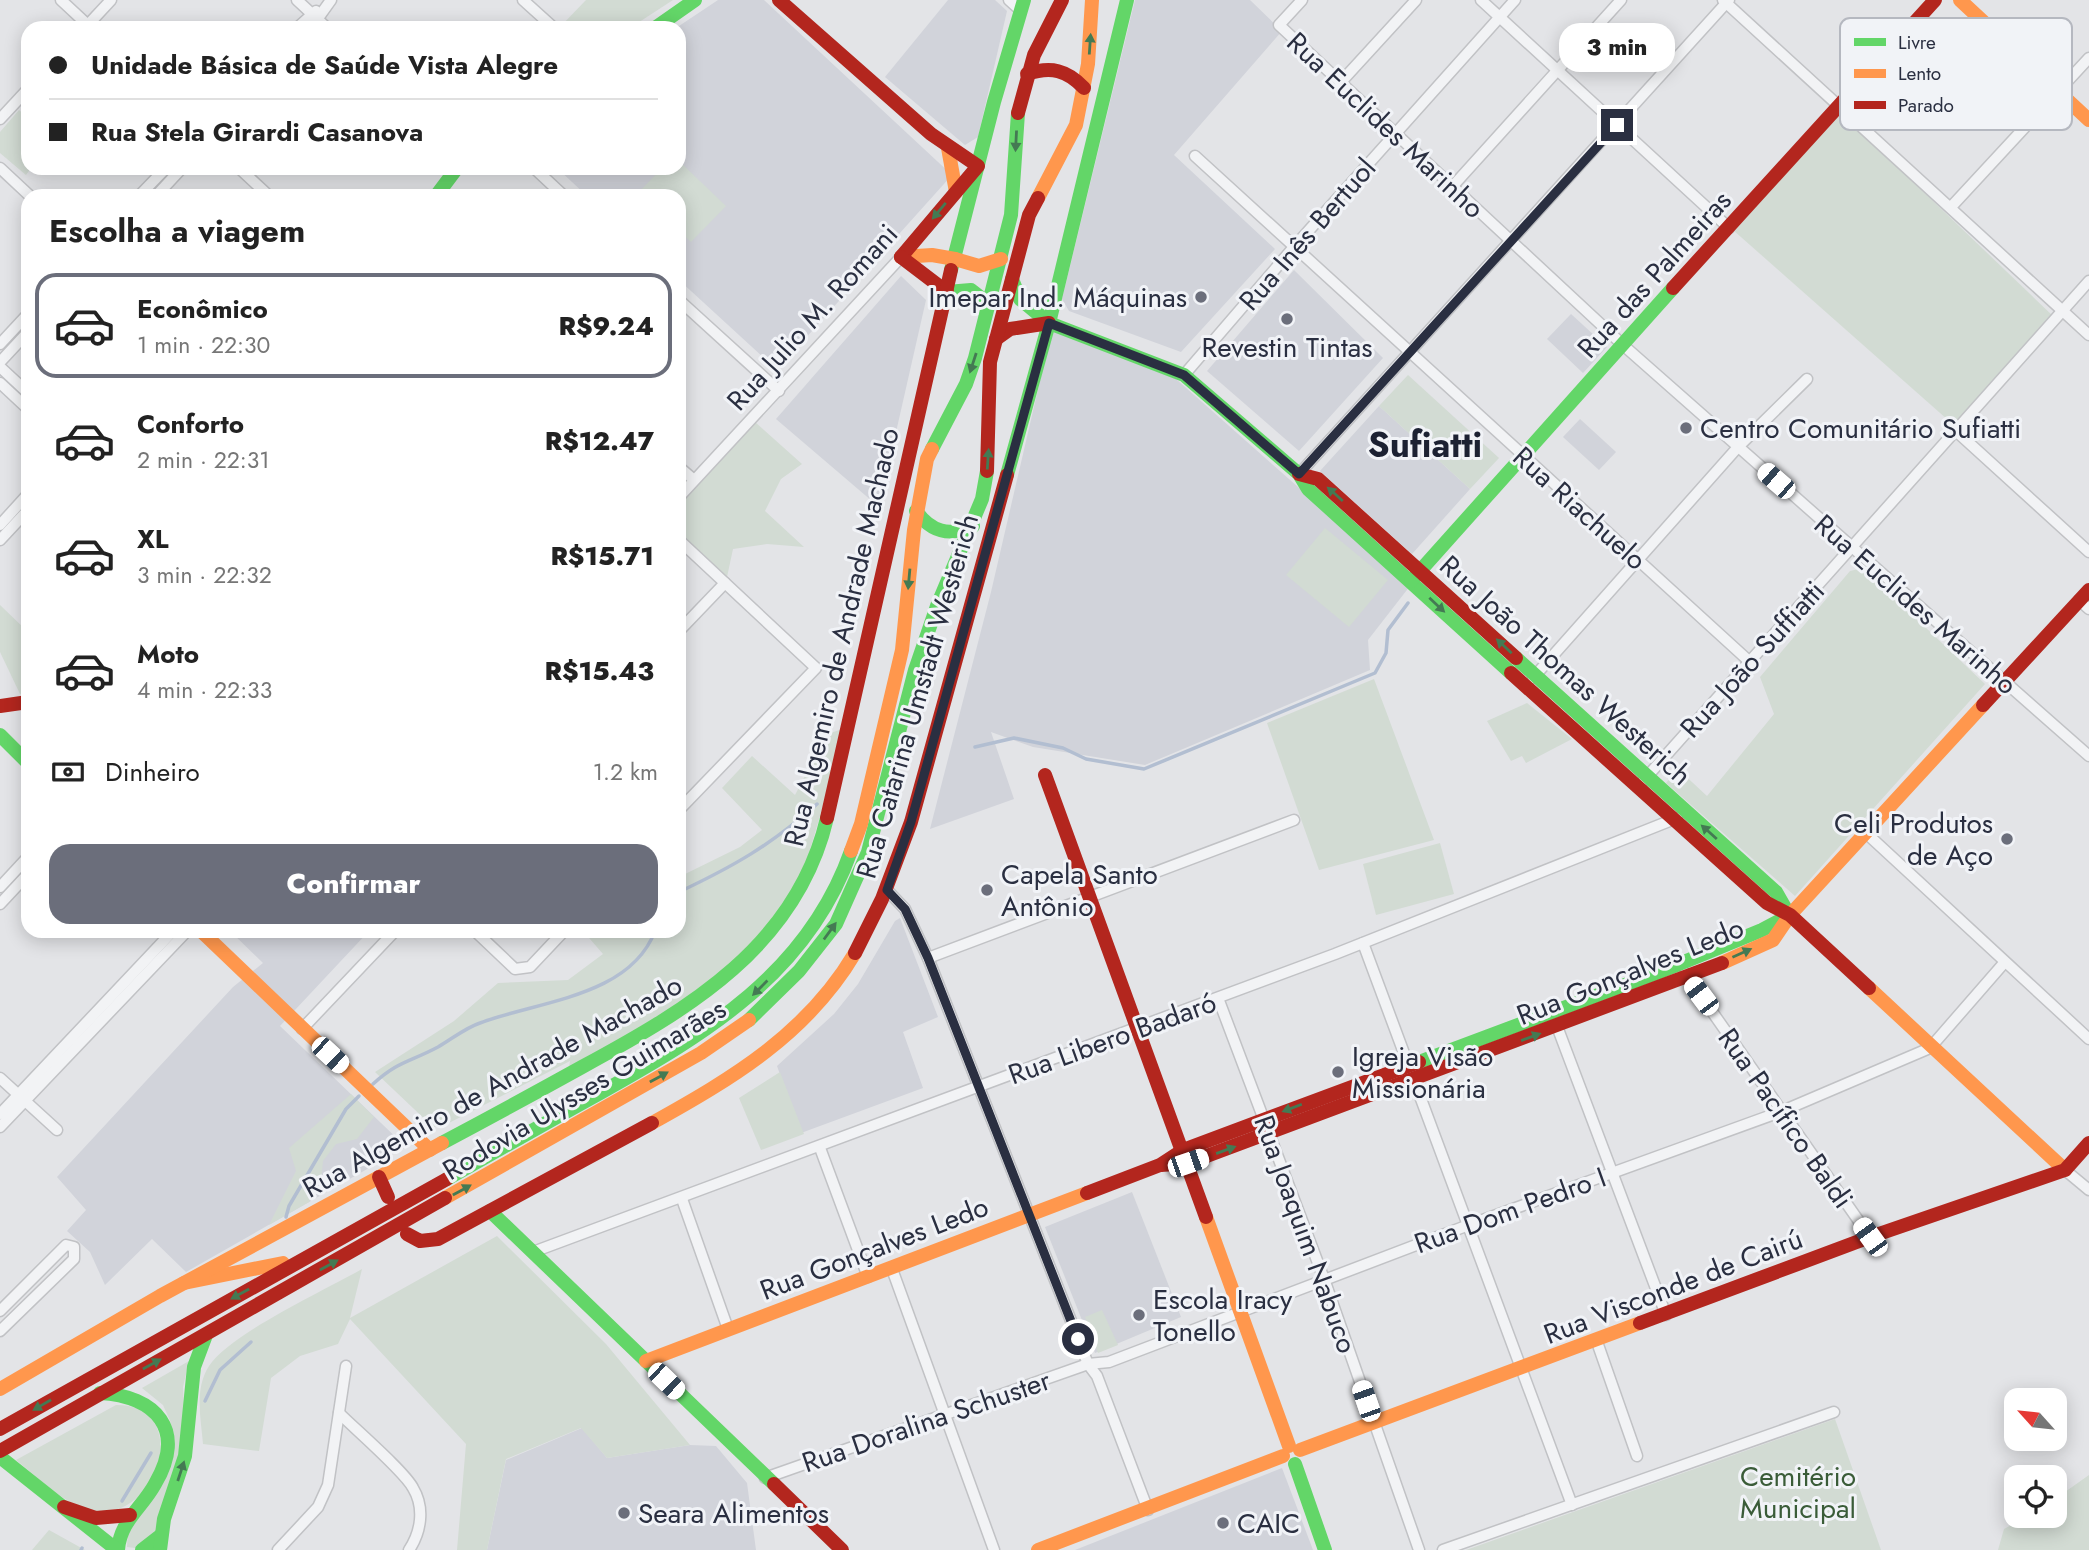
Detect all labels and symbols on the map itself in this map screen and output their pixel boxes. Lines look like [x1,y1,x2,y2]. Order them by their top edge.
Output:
legend [1840,18,2072,130]
street label: Rua Euclides Marinho [1278,23,1494,228]
callout: 3 min [1559,24,1675,72]
text: Livre [1898,29,1936,56]
one-way arrow [1085,33,1096,55]
text: Lento [1898,60,1941,87]
text: Parado [1898,92,1954,119]
route end [1601,109,1633,141]
one-way arrow [1010,130,1021,152]
street label: Rua Inês Bertuol [1229,149,1385,320]
street label: Rua das Palmeiras [1568,181,1741,367]
one-way arrow [932,203,947,220]
street label: Rua Julio M. Romani [717,215,908,420]
place label: Imepar Ind. Máquinas [928,277,1187,318]
marker: Imepar Ind. Máquinas [1193,289,1209,305]
marker: Revestin Tintas [1279,311,1295,327]
place label: Revestin Tintas [1202,327,1372,368]
one-way arrow [967,353,978,374]
place label: Centro Comunitário Sufiatti [1700,408,2021,449]
district label: Sufiatti [1368,420,1482,470]
marker: Centro Comunitário Sufiatti [1678,420,1694,436]
street label: Rua Algemiro de Andrade Machado [773,424,910,850]
street label: Rua Riachuelo [1504,437,1656,580]
one-way arrow [982,448,993,470]
car [1754,459,1799,503]
one-way arrow [1326,486,1344,502]
street label: Rua Euclides Marinho [1805,505,2026,704]
street label: Rua Catarina Umstadt Westerich [846,509,989,883]
street label: Rua João Thomas Westerich [1431,546,1701,795]
one-way arrow [903,568,914,590]
street label: Rua João Suffiatti [1671,572,1834,747]
one-way arrow [1428,597,1446,613]
one-way arrow [1496,639,1513,655]
place label: Celi Produtos de Aço [1834,803,1993,876]
one-way arrow [1700,824,1718,840]
marker: Celi Produtos de Aço [1999,831,2015,847]
place label: Capela Santo Antônio [1001,854,1158,927]
marker: Capela Santo Antônio [979,882,995,898]
street label: Rua Gonçalves Ledo [1511,907,1750,1036]
one-way arrow [823,922,837,940]
one-way arrow [1732,947,1753,958]
street label: Rua Algemiro de Andrade Machado [295,965,689,1208]
car [1680,973,1723,1019]
one-way arrow [752,980,769,996]
street label: Rua Libero Badaró [1003,982,1222,1095]
street label: Rodovia Ulysses Guimarães [435,988,734,1190]
street label: Rua Pacífico Baldi [1708,1020,1863,1217]
one-way arrow [1521,1031,1542,1042]
car [308,1033,353,1077]
place label: Igreja Visão Missionária [1352,1036,1493,1109]
marker: Igreja Visão Missionária [1330,1064,1346,1080]
one-way arrow [649,1071,668,1083]
one-way arrow [1282,1102,1303,1113]
street label: Rua Joaquim Nabuco [1243,1110,1368,1359]
one-way arrow [1215,1144,1236,1155]
car [1165,1146,1212,1180]
street label: Rua Dom Pedro I [1409,1157,1612,1264]
one-way arrow [452,1184,471,1196]
street label: Rua Gonçalves Ledo [754,1186,994,1311]
car [1850,1214,1891,1260]
street label: Rua Visconde de Cairú [1538,1218,1809,1355]
one-way arrow [320,1259,339,1271]
place label: Escola Iracy Tonello [1153,1279,1293,1352]
one-way arrow [231,1288,250,1300]
marker: Escola Iracy Tonello [1131,1307,1147,1323]
route start [1062,1323,1094,1355]
one-way arrow [143,1358,162,1370]
car [644,1359,689,1403]
street label: Rua Doralina Schuster [797,1360,1056,1483]
car [1350,1378,1383,1424]
north arrow [2004,1388,2067,1451]
one-way arrow [32,1399,51,1411]
park label: Cemitério Municipal [1740,1456,1856,1529]
one-way arrow [176,1460,186,1481]
place label: Seara Alimentos [638,1493,829,1534]
place label: CAIC [1237,1503,1300,1544]
marker: Seara Alimentos [616,1505,632,1521]
marker: CAIC [1215,1515,1231,1531]

